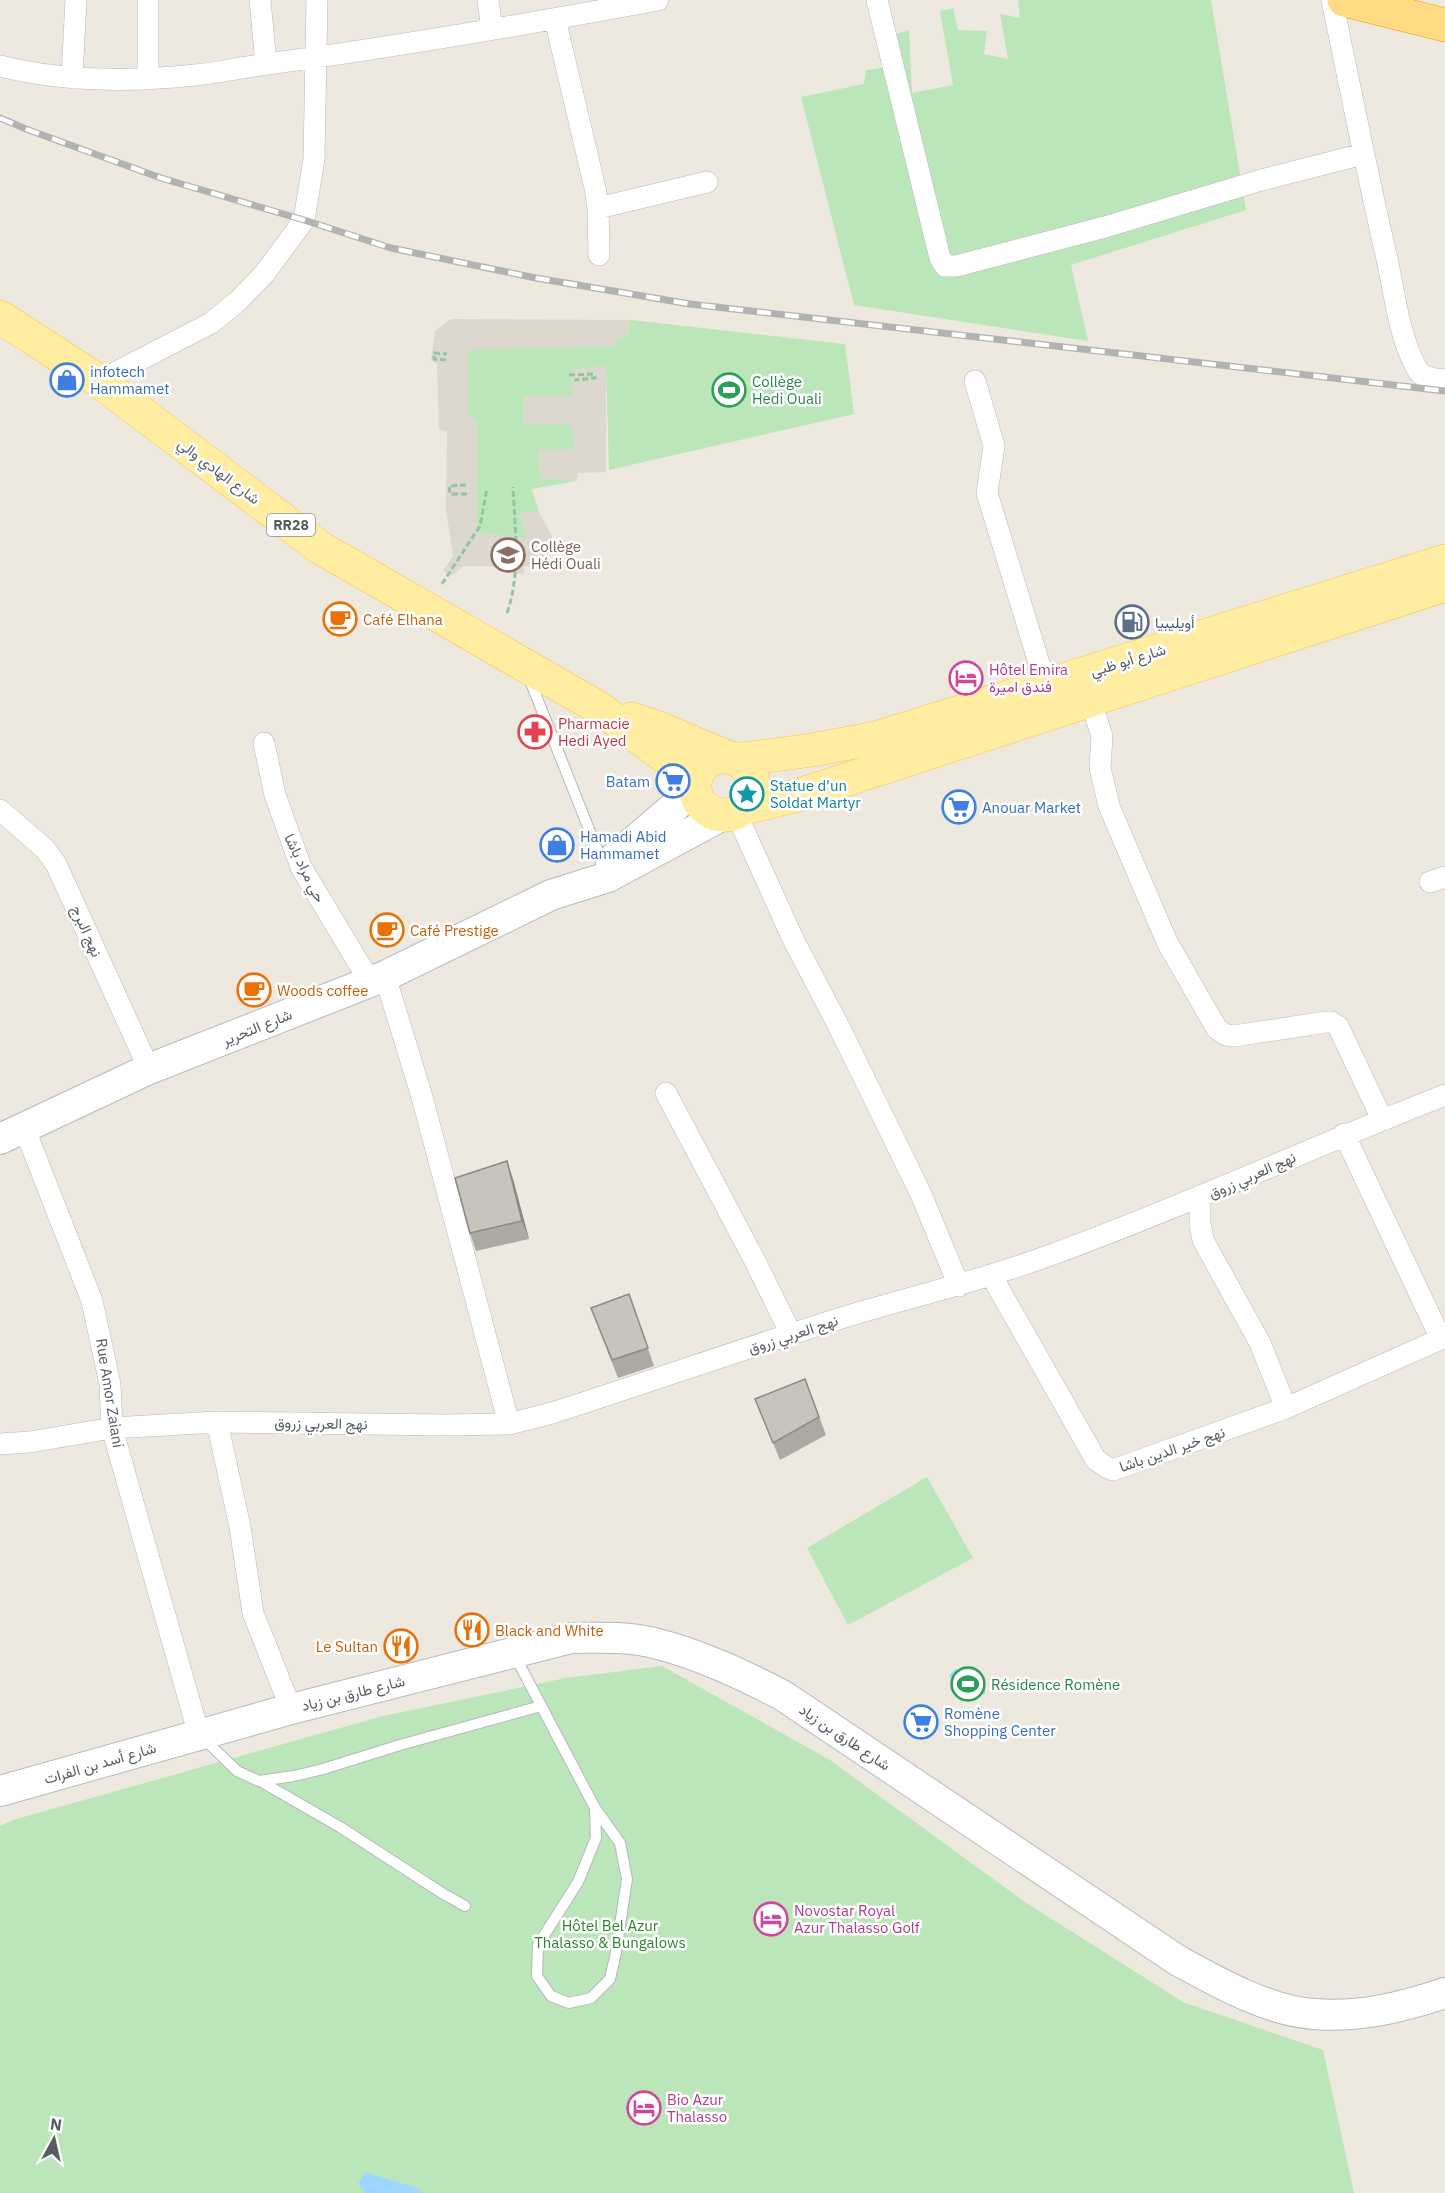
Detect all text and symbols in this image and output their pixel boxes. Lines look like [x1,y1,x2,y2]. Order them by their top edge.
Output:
shop icon: infotech Hammamet [49,362,85,398]
place label: infotech Hammamet [90,362,169,398]
sports icon: Collège Hedi Ouali [711,372,747,408]
place label: Collège Hedi Ouali [752,372,822,408]
street label: شارع الهادي والي [172,434,264,511]
road number: RR28 [267,514,315,536]
school or university icon: Collège Hédi Ouali [490,537,526,573]
place label: Collège Hédi Ouali [531,537,601,573]
cafe icon: Café Elhana [322,601,358,637]
fuel station icon: أويليبيا [1114,604,1150,640]
place label: Café Elhana [363,610,443,629]
place label: أويليبيا [1155,613,1195,632]
street label: شارع أبو ظبي [1088,639,1169,684]
hotel icon: Hôtel Emira فندق اميرة [948,660,984,696]
place label: Hôtel Emira فندق اميرة [989,660,1068,696]
pharmacy icon: Pharmacie Hedi Ayed [517,714,553,750]
place label: Pharmacie Hedi Ayed [558,714,630,750]
supermarket icon: Batam [655,763,691,799]
place label: Batam [606,772,650,791]
place icon: Statue d'un Soldat Martyr [729,776,765,812]
place label: Statue d'un Soldat Martyr [770,776,861,812]
supermarket icon: Anouar Market [941,789,977,825]
place label: Anouar Market [982,798,1081,817]
shop icon: Hamadi Abid Hammamet [539,827,575,863]
place label: Hamadi Abid Hammamet [580,827,666,863]
street label: حي مراد باشا [277,830,330,907]
street label: نهج البرج [65,902,107,961]
cafe icon: Café Prestige [369,912,405,948]
place label: Café Prestige [410,921,499,940]
cafe icon: Woods coffee [236,972,272,1008]
place label: Woods coffee [277,981,368,1000]
street label: شارع التحرير [218,1004,296,1052]
street label: نهج العربي زروق [1205,1147,1300,1206]
street label: نهج العربي زروق [746,1311,842,1361]
street label: Rue Amor Zaiani [92,1337,128,1449]
street label: نهج العربي زروق [274,1413,368,1437]
street label: نهج خير الدين باشا [1117,1422,1228,1478]
restaurant icon: Black and White [454,1612,490,1648]
place label: Black and White [495,1621,604,1640]
restaurant icon: Le Sultan [383,1628,419,1664]
place label: Le Sultan [316,1637,378,1656]
sports icon: Résidence Romène [950,1666,986,1702]
street label: شارع طارق بن زياد [299,1671,407,1717]
place label: Résidence Romène [991,1675,1120,1694]
street label: شارع طارق بن زياد [795,1700,894,1776]
supermarket icon: Romène Shopping Center [903,1704,939,1740]
place label: Romène Shopping Center [944,1704,1056,1740]
street label: شارع أسد بن الفرات [42,1738,159,1790]
hotel icon: Novostar Royal Azur Thalasso Golf [753,1901,789,1937]
place label: Novostar Royal Azur Thalasso Golf [794,1901,920,1937]
park label: Hôtel Bel Azur Thalasso & Bungalows [534,1916,686,1952]
hotel icon: Bio Azur Thalasso [626,2090,662,2126]
place label: Bio Azur Thalasso [667,2090,727,2126]
north arrow [24,2109,84,2169]
text: N [49,2113,63,2135]

